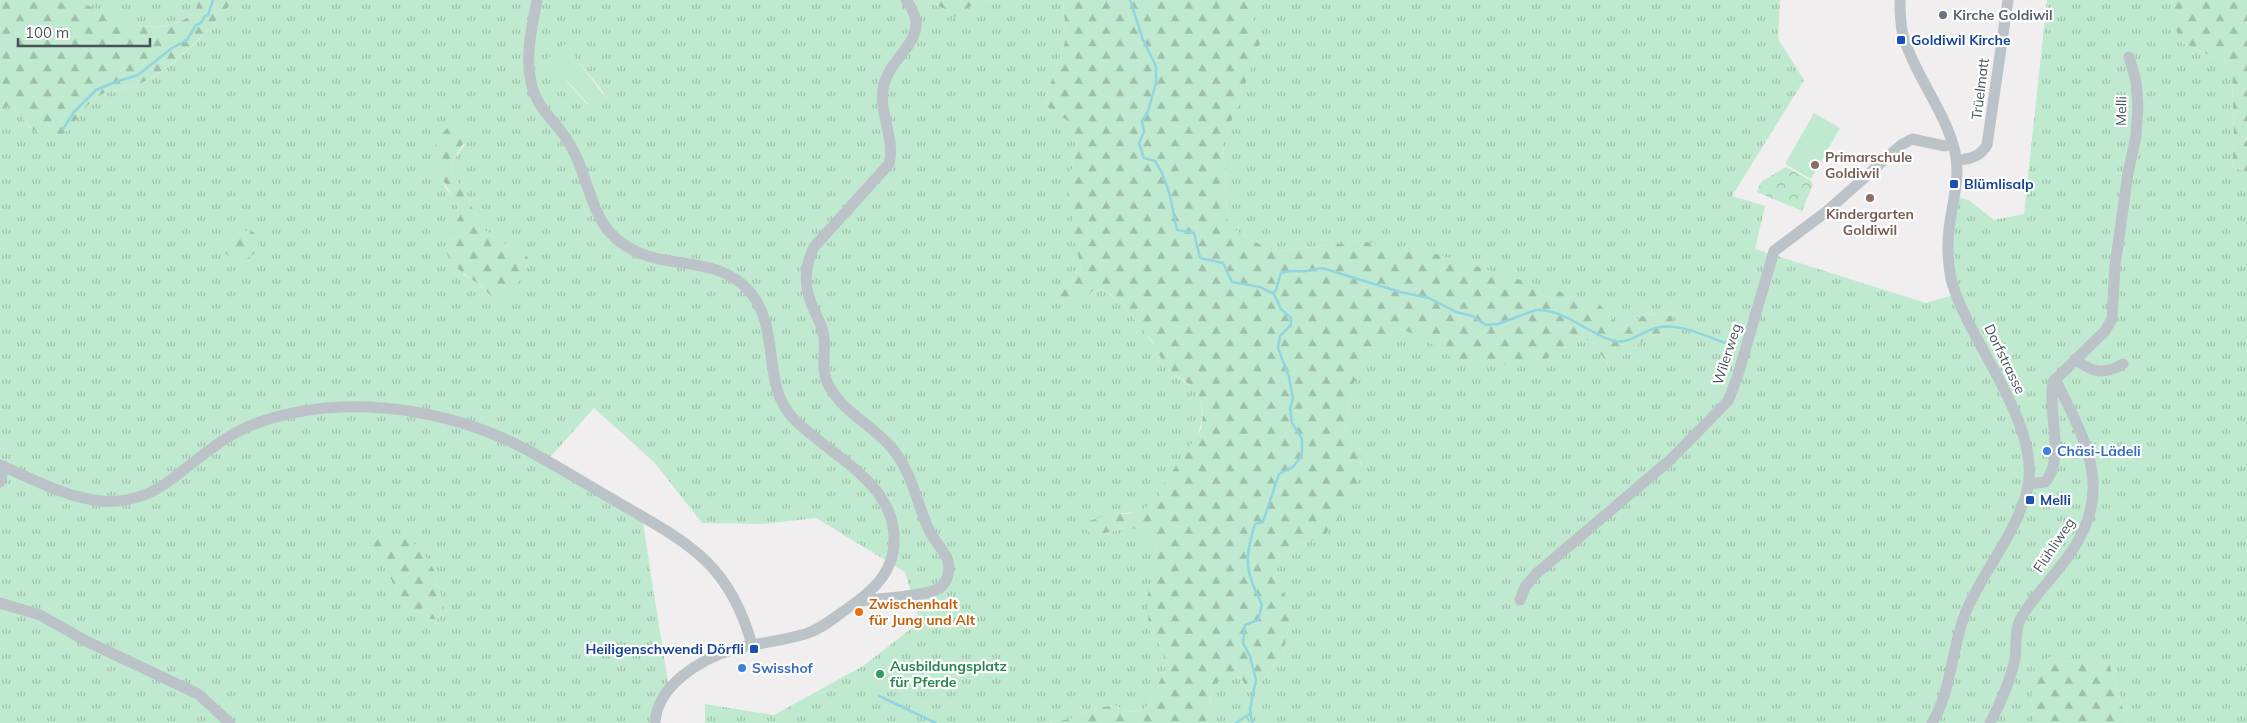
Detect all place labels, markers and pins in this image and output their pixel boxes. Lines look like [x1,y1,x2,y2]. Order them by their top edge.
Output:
place label: Kirche Goldiwil [1953,6,2053,24]
marker: Kirche Goldiwil [1937,9,1949,21]
place label: Goldiwil Kirche [1911,31,2011,49]
marker: Goldiwil Kirche [1895,34,1907,46]
place label: Primarschule Goldiwil [1825,148,1913,182]
marker: Primarschule Goldiwil [1809,159,1821,171]
place label: Blümlisalp [1964,175,2034,193]
marker: Blümlisalp [1948,178,1960,190]
marker: Kindergarten Goldiwil [1864,192,1876,204]
place label: Kindergarten Goldiwil [1826,205,1914,239]
place label: Chäsi-Lädeli [2057,442,2141,460]
marker: Chäsi-Lädeli [2041,445,2053,457]
place label: Melli [2040,491,2071,509]
marker: Melli [2024,494,2036,506]
place label: Zwischenhalt für Jung und Alt [869,595,976,629]
marker: Zwischenhalt für Jung und Alt [853,606,865,618]
place label: Heiligenschwendi Dörfli [585,640,744,658]
marker: Heiligenschwendi Dörfli [748,643,760,655]
place label: Ausbildungsplatz für Pferde [890,657,1007,691]
place label: Swisshof [752,659,814,677]
marker: Swisshof [736,662,748,674]
marker: Ausbildungsplatz für Pferde [874,668,886,680]

